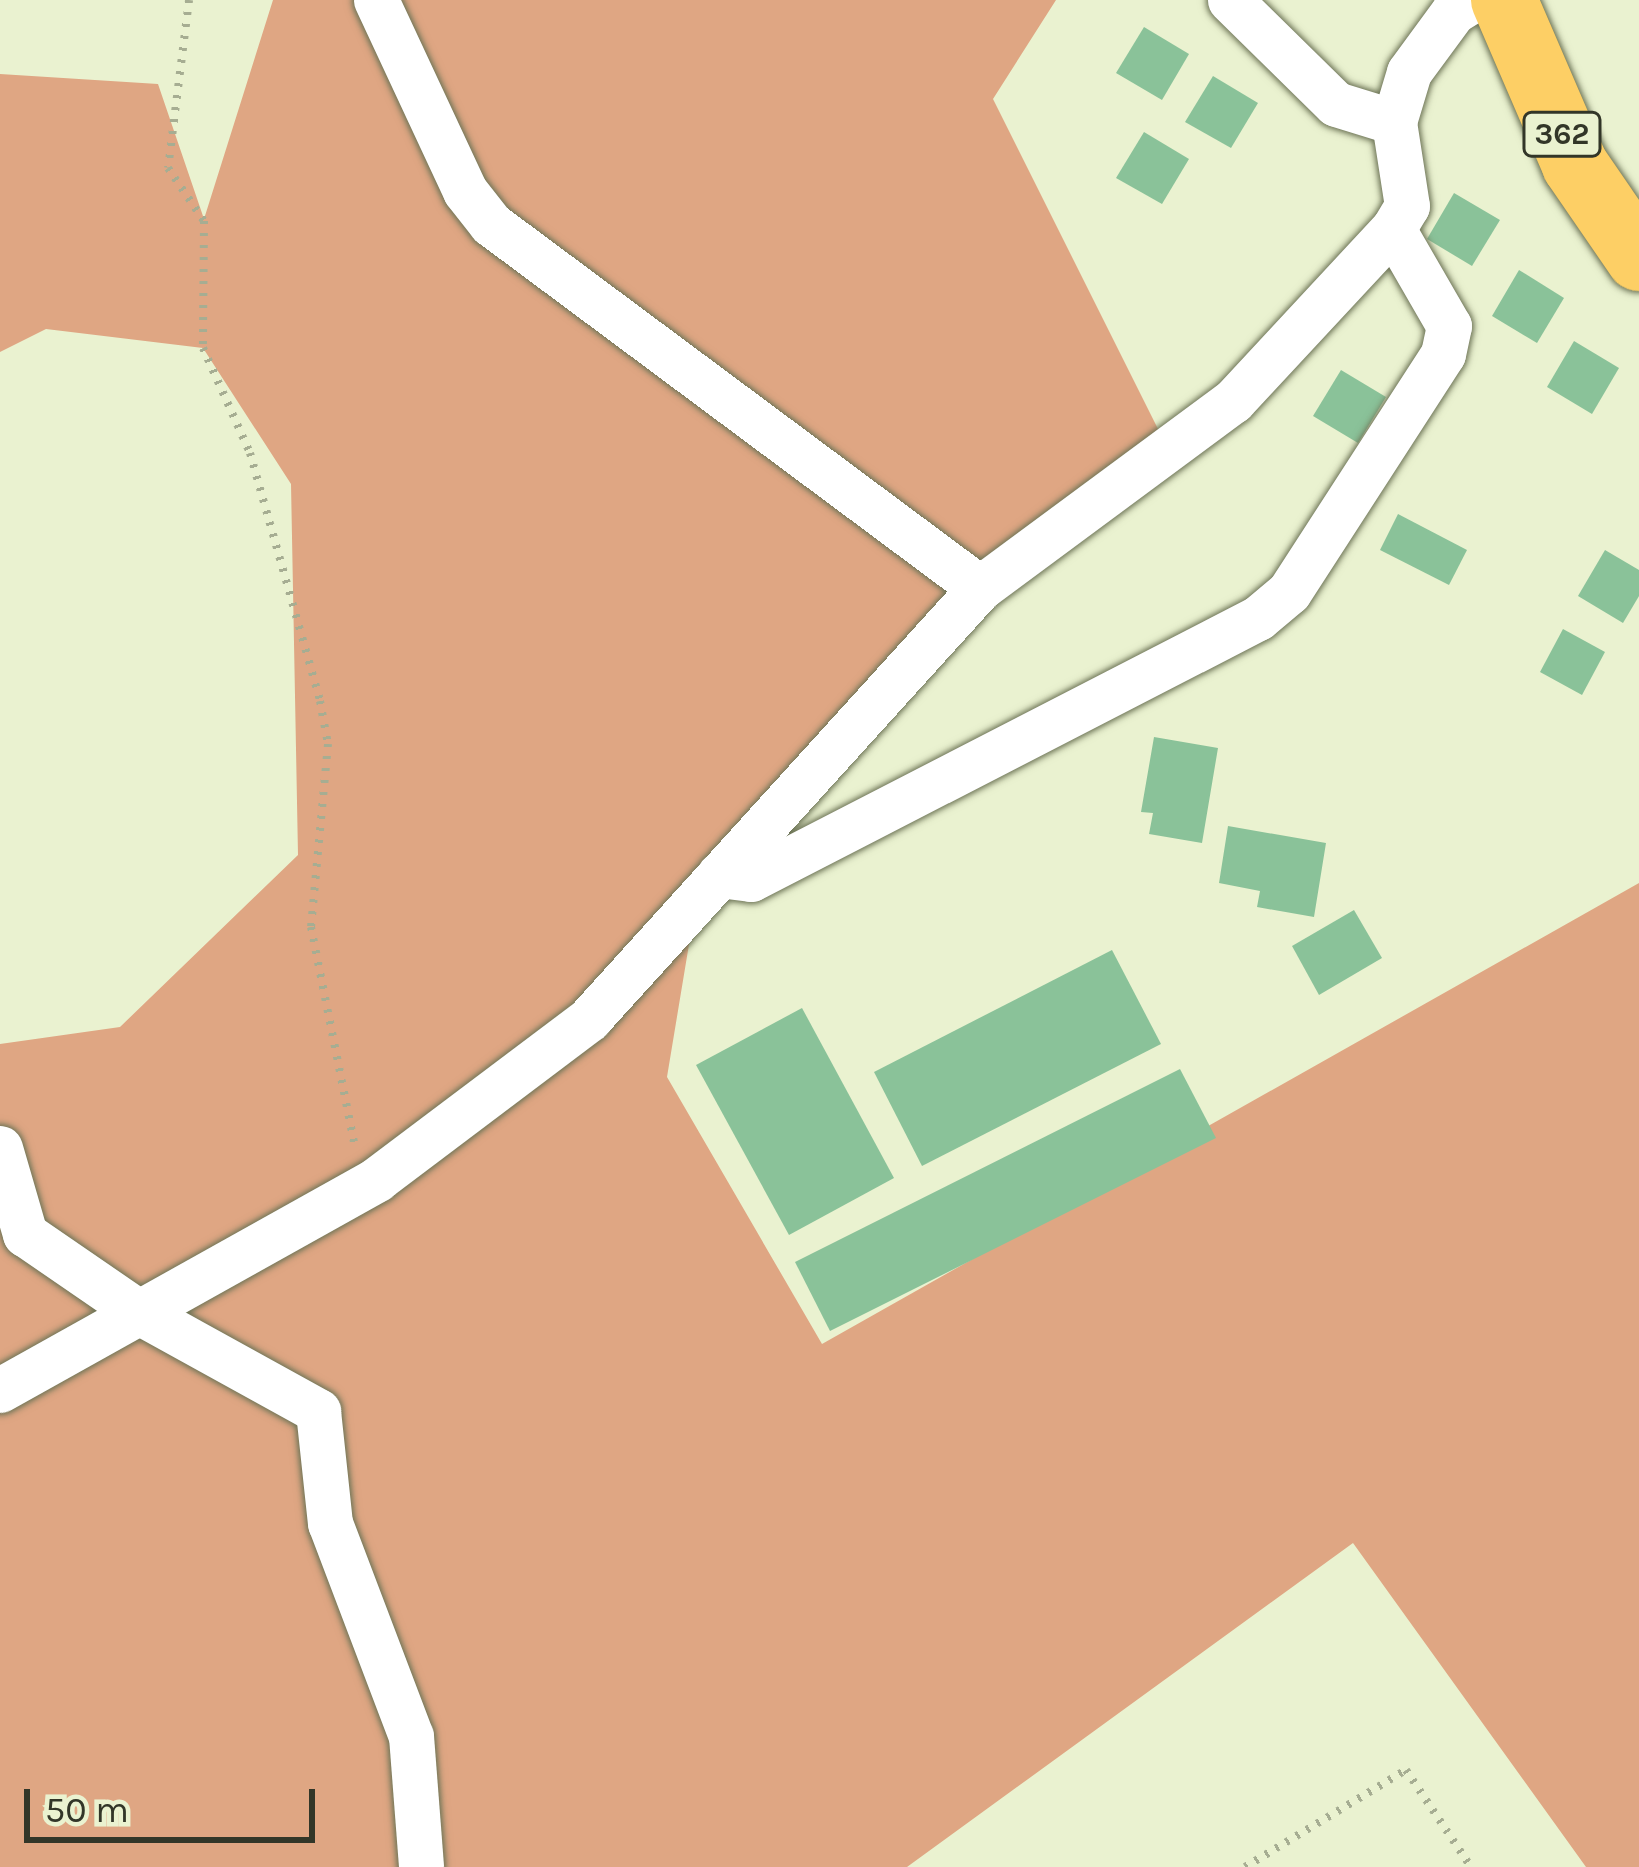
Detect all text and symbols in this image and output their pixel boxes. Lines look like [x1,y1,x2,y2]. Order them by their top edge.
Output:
road number: 362 [1520,110,1604,158]
scale bar [30,1765,321,1839]
text: 50 m [45,1789,129,1831]

